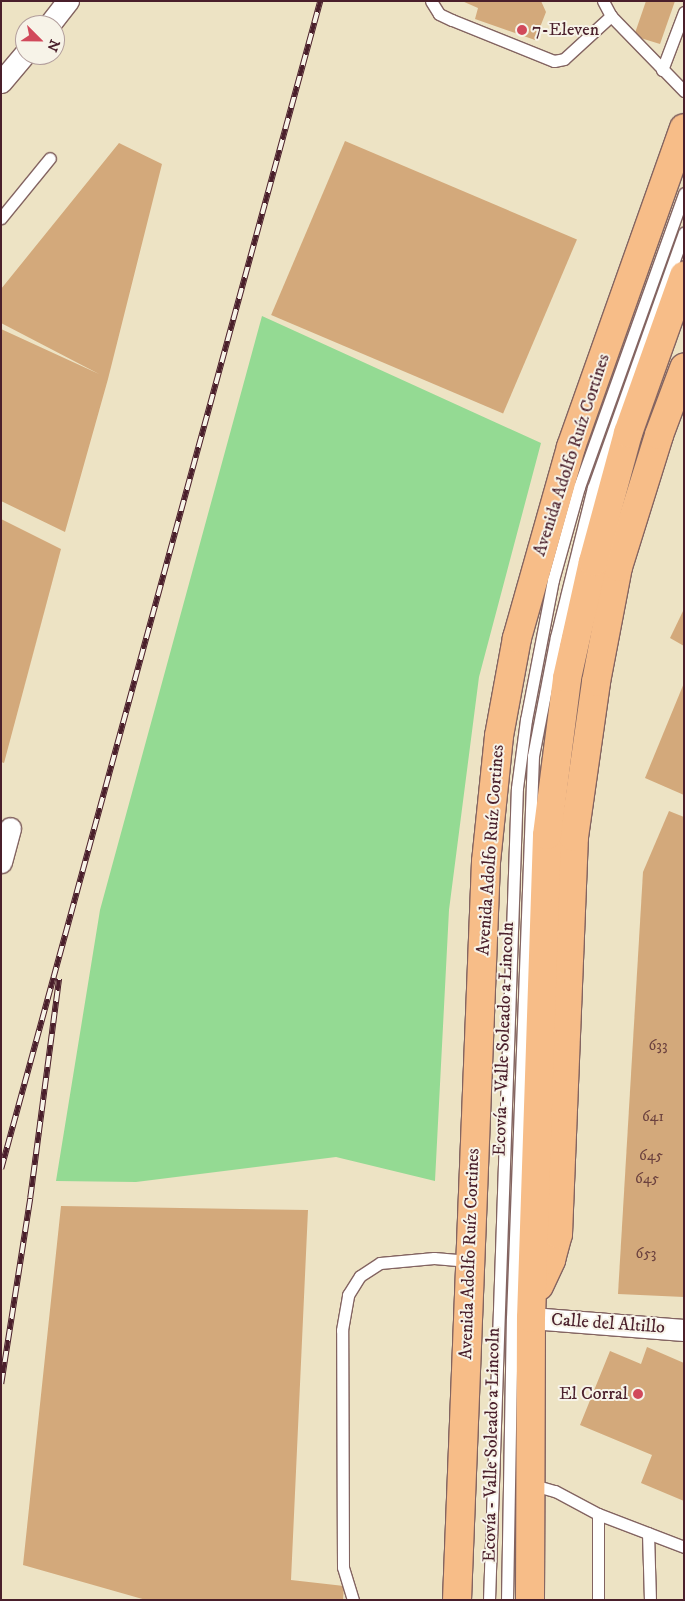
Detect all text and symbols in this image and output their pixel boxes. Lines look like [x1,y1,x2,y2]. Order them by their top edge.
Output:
north arrow [15,15,65,65]
place label: 7-Eleven [532,19,599,41]
marker: 7-Eleven [516,24,528,36]
text: N [42,37,63,54]
street label: Avenida Adolfo Ruíz Cortines [529,351,615,559]
street label: Avenida Adolfo Ruíz Cortines [473,744,509,956]
street label: Ecovía - Valle Soleado a Lincoln [489,922,519,1156]
house number: 633 [649,1037,667,1055]
house number: 641 [642,1108,664,1126]
house number: 645 [639,1147,663,1165]
street label: Avenida Adolfo Ruíz Cortines [456,1148,484,1360]
house number: 645 [635,1170,659,1188]
house number: 653 [636,1245,656,1263]
street label: Calle del Altillo [550,1309,666,1339]
street label: Ecovía - Valle Soleado a Lincoln [479,1328,505,1562]
place label: El Corral [559,1383,628,1405]
marker: El Corral [632,1388,644,1400]

